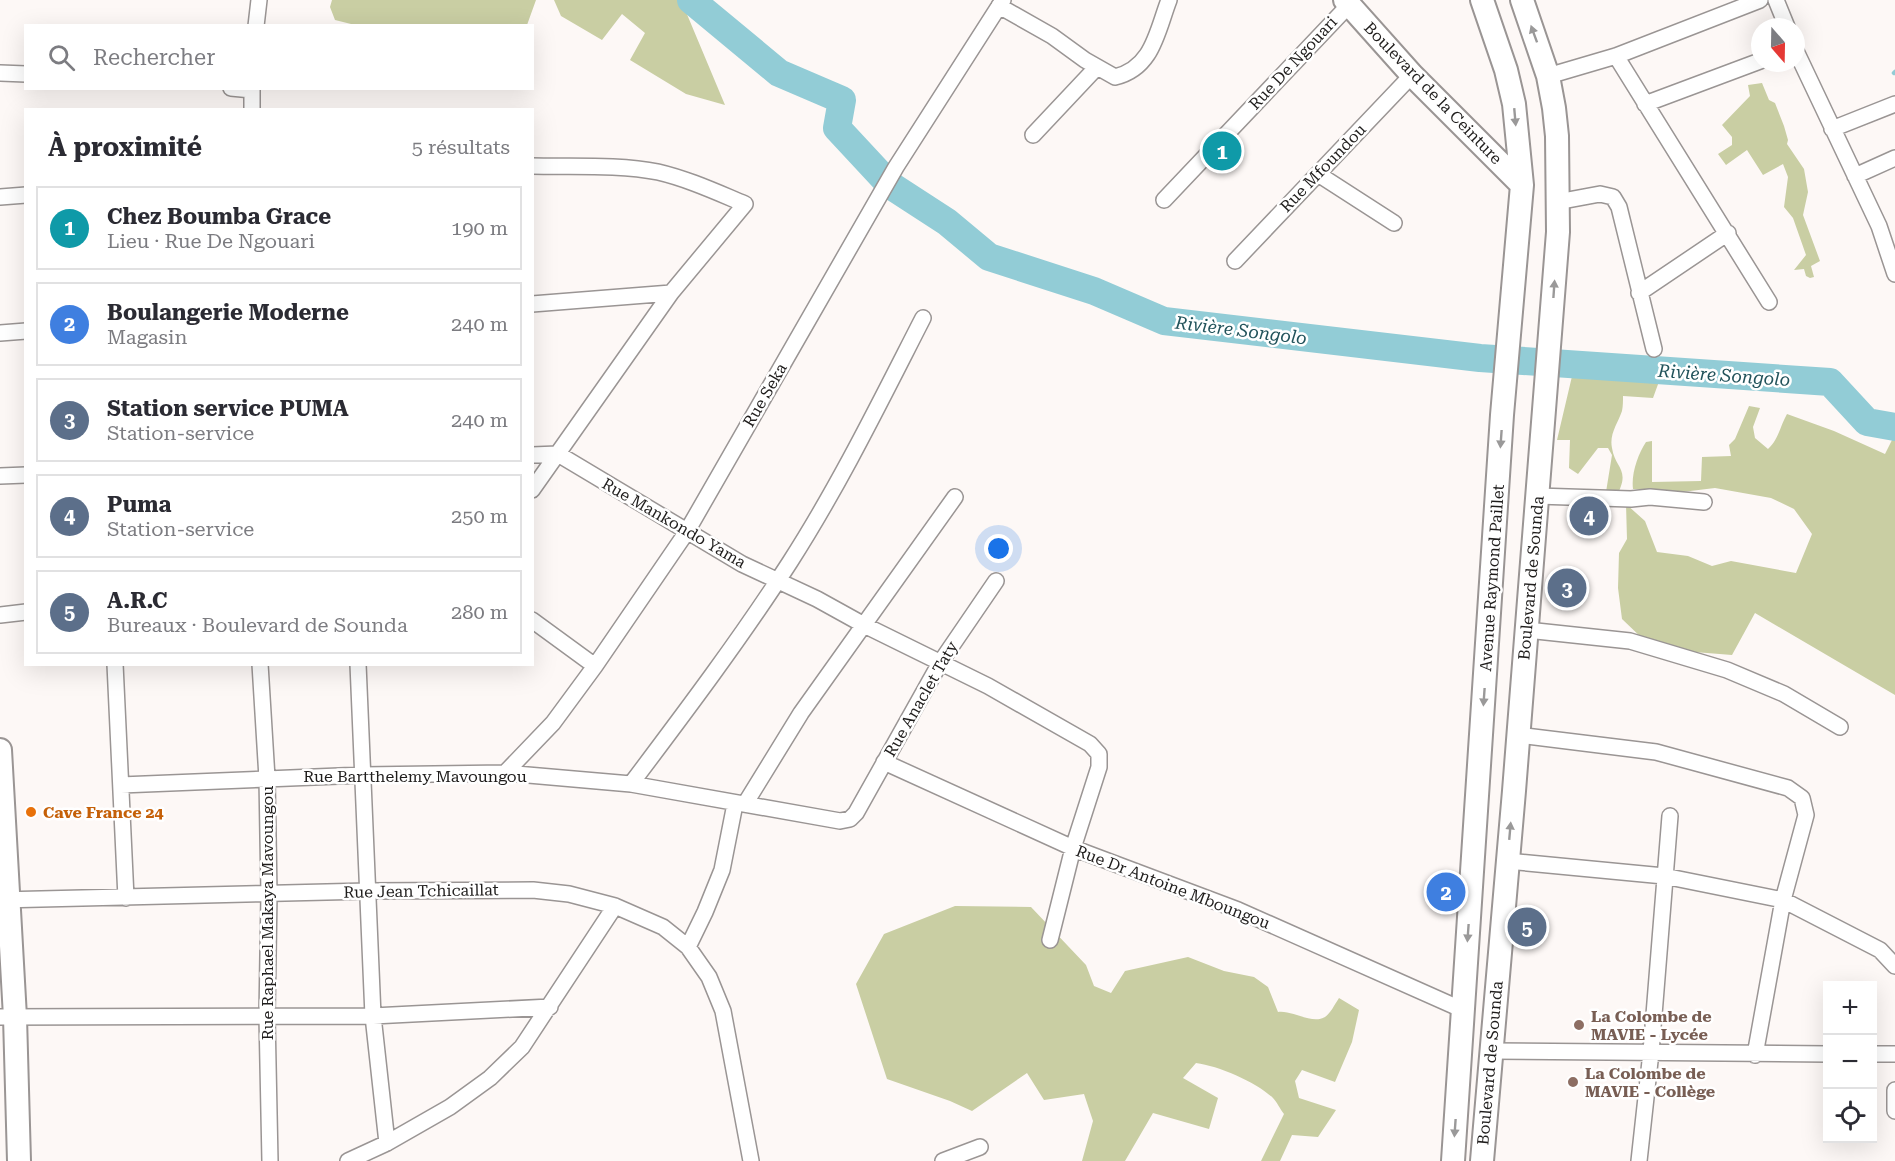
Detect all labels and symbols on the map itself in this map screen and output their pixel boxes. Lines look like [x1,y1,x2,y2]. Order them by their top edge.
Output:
street label: Rue De Ngouari [1245,12,1341,114]
street label: Boulevard de la Ceinture [1360,18,1506,168]
north arrow [1751,18,1805,72]
one-way arrow [1529,25,1539,43]
one-way arrow [1510,107,1520,126]
street label: Rue Mfoundou [1276,120,1370,216]
pin: 1 [1202,128,1242,174]
one-way arrow [1549,279,1558,298]
water label: Rivière Songolo [1173,311,1308,348]
street label: Rue Seka [739,359,791,430]
water label: Rivière Songolo [1656,360,1791,390]
one-way arrow [1496,430,1506,449]
street label: Rue Mankondo Yama [599,474,750,572]
street label: Avenue Raymond Paillet [1476,484,1508,672]
pin: 4 [1570,494,1608,538]
street label: Boulevard de Sounda [1514,495,1548,661]
your location [984,534,1013,563]
pin: 3 [1548,566,1586,610]
street label: Rue Anaclet Taty [880,637,962,760]
one-way arrow [1479,687,1489,706]
street label: Rue Bartthelemy Mavoungou [303,767,527,786]
street label: Rue Raphael Makaya Mavoungou [258,786,277,1040]
place label: Cave France 24 [43,803,164,822]
marker: Cave France 24 [24,805,38,819]
one-way arrow [1505,821,1515,840]
street label: Rue Dr Antoine Mboungou [1073,841,1273,933]
pin: 2 [1426,870,1466,914]
street label: Rue Jean Tchicaillat [343,880,499,902]
pin: 5 [1508,904,1546,950]
one-way arrow [1463,924,1473,943]
street label: Boulevard de Sounda [1473,980,1507,1146]
place label: La Colombe de MAVIE - Lycée [1591,1007,1712,1044]
marker: La Colombe de MAVIE - Lycée [1572,1018,1586,1032]
place label: La Colombe de MAVIE - Collège [1585,1064,1715,1101]
marker: La Colombe de MAVIE - Collège [1566,1075,1580,1089]
one-way arrow [1450,1118,1460,1137]

